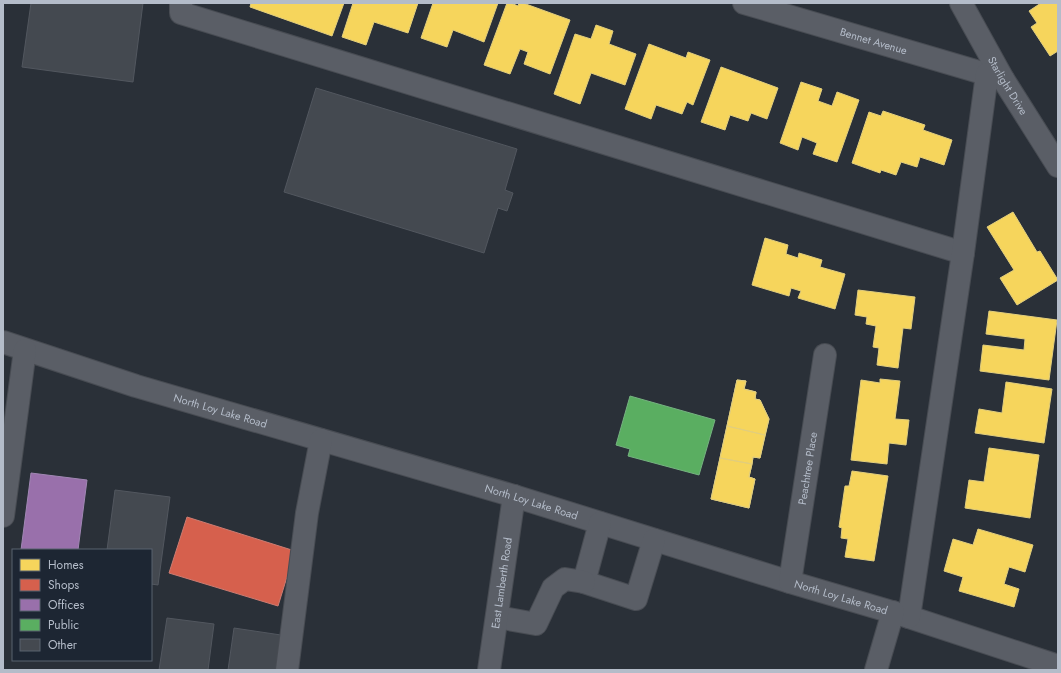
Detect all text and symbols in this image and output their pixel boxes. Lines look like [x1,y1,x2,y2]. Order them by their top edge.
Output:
street label: Bennet Avenue [838,24,909,59]
street label: Starlight Drive [984,54,1032,118]
street label: North Loy Lake Road [172,389,269,432]
street label: Peachtree Place [794,431,821,506]
street label: North Loy Lake Road [483,480,580,523]
street label: East Lamberth Road [487,536,516,629]
legend [12,549,152,661]
text: Homes [48,556,84,574]
text: Shops [48,576,79,594]
street label: North Loy Lake Road [792,576,890,618]
text: Offices [48,596,84,614]
text: Public [48,616,79,634]
text: Other [48,636,78,654]

